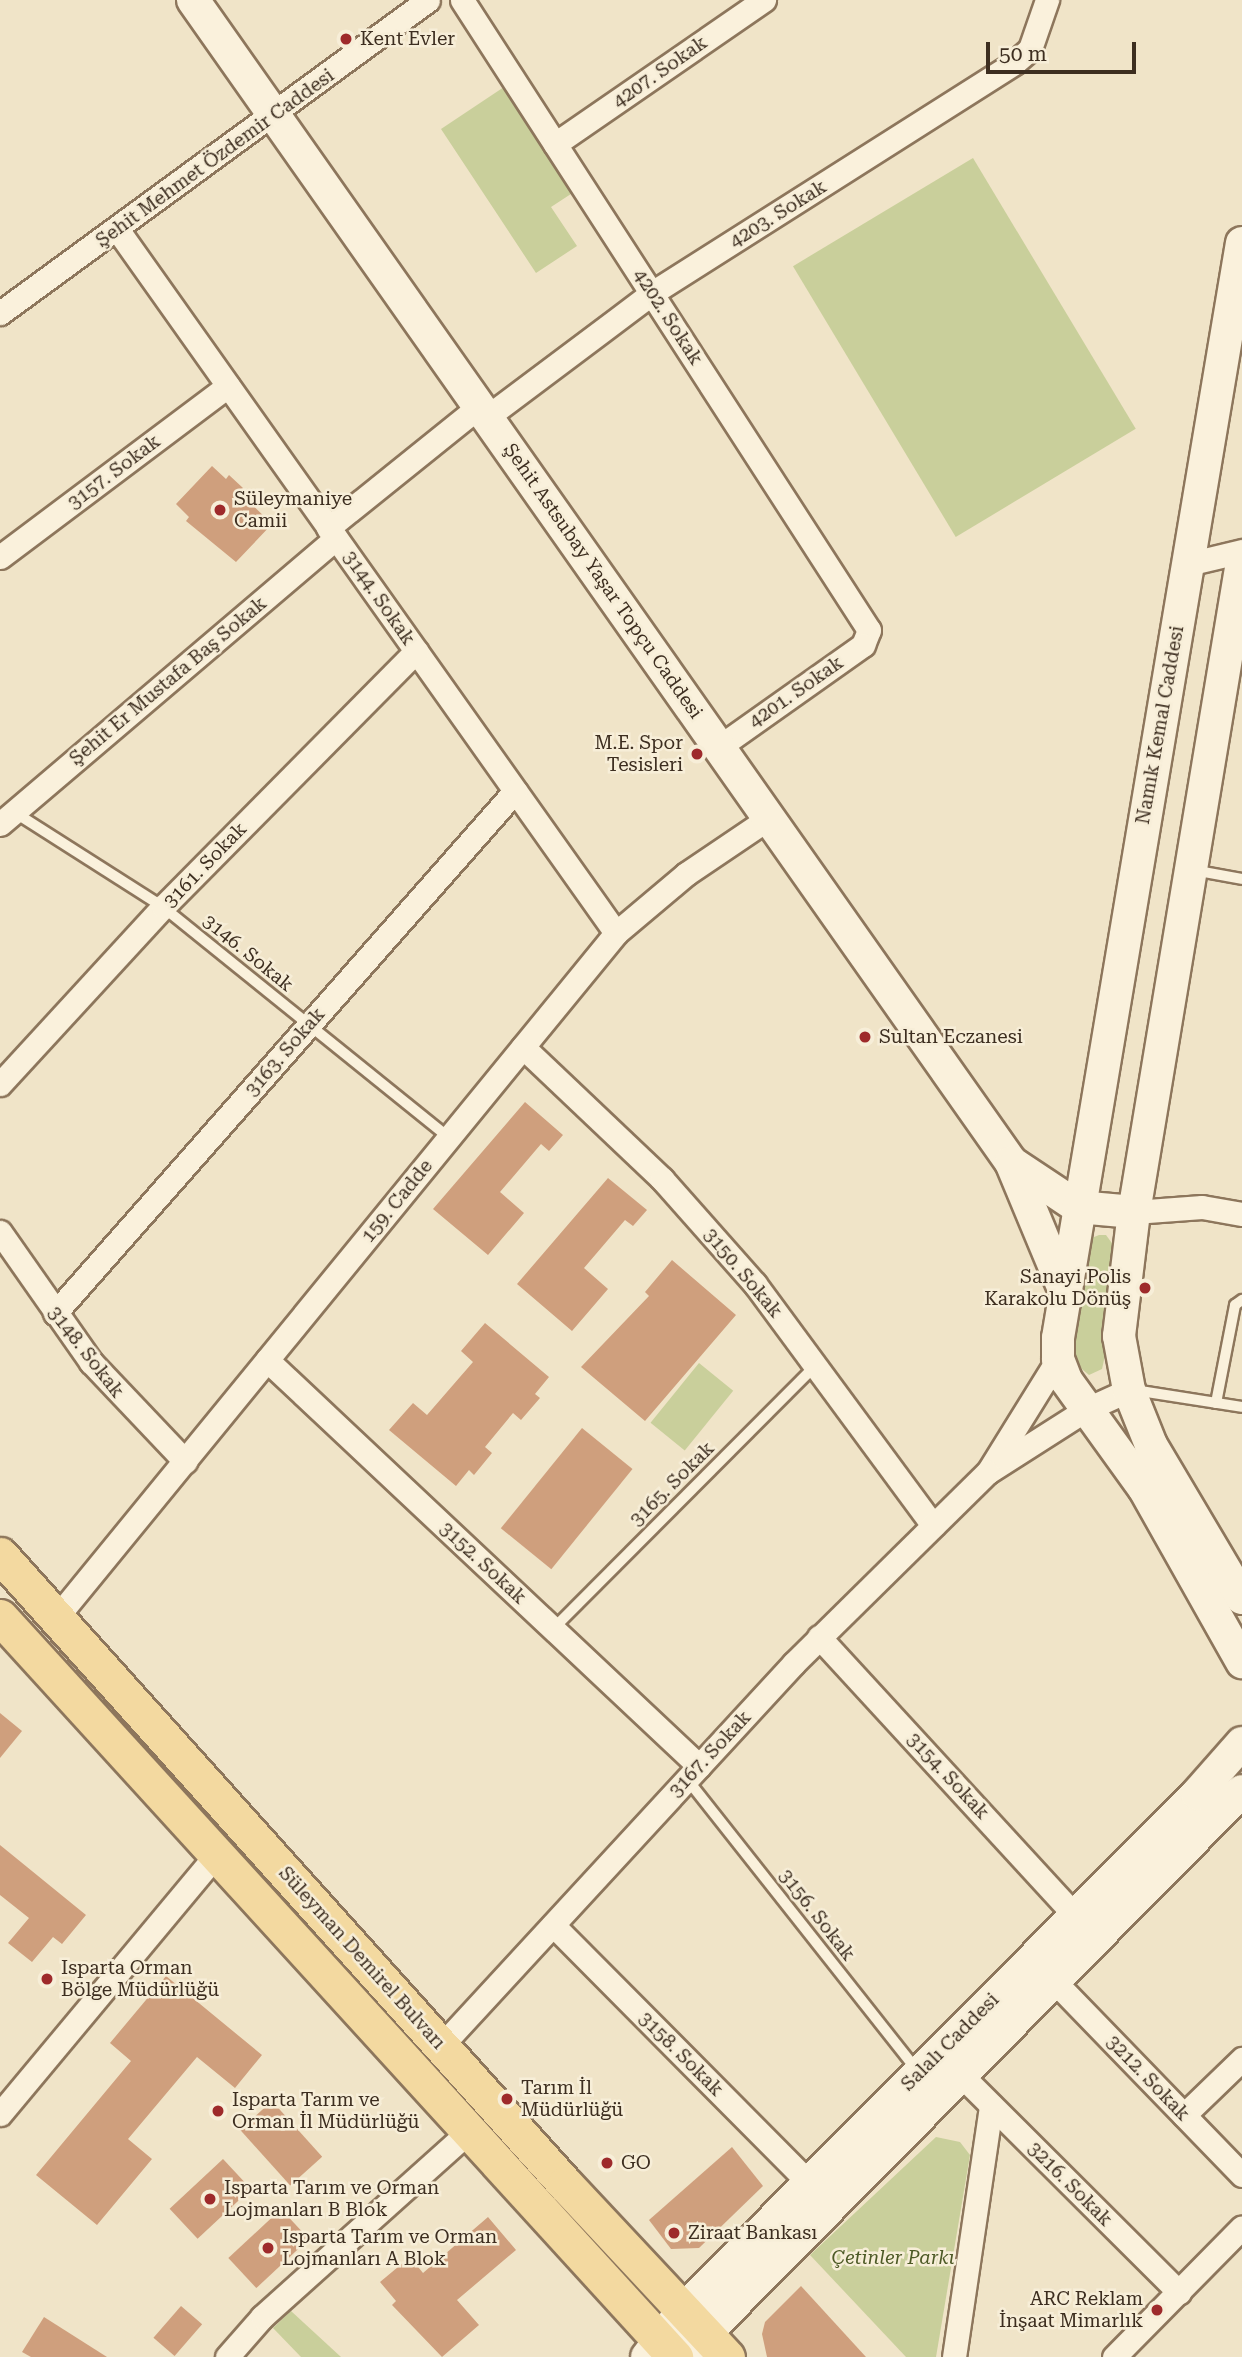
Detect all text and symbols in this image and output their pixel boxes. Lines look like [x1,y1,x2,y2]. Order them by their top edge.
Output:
place label: Kent Evler [360,28,455,50]
scale bar [990,28,1140,72]
marker: Kent Evler [338,31,354,47]
street label: 4207. Sokak [609,31,711,113]
text: 50 m [999,42,1047,66]
street label: Şehit Mehmet Özdemir Caddesi [91,64,339,252]
street label: 4203. Sokak [725,175,831,253]
street label: 4202. Sokak [629,265,707,369]
street label: 3157. Sokak [63,430,165,514]
street label: Şehit Astsubay Yaşar Topçu Caddesi [499,439,707,723]
place label: Süleymaniye Camii [234,488,352,532]
marker: Süleymaniye Camii [212,502,228,518]
street label: 3144. Sokak [338,547,420,649]
street label: Şehit Er Mustafa Baş Sokak [65,592,271,770]
street label: Namık Kemal Caddesi [1131,624,1189,826]
street label: 4201. Sokak [745,651,847,733]
place label: M.E. Spor Tesisleri [594,732,683,776]
marker: M.E. Spor Tesisleri [689,746,705,762]
street label: 3161. Sokak [159,818,251,912]
street label: 3146. Sokak [198,910,298,996]
street label: 3163. Sokak [240,1003,330,1101]
place label: Sultan Eczanesi [879,1026,1023,1048]
marker: Sultan Eczanesi [857,1029,873,1045]
street label: 159. Cadde [357,1155,437,1247]
street label: 3150. Sokak [699,1224,787,1322]
place label: Sanayi Polis Karakolu Dönüş [984,1266,1131,1310]
marker: Sanayi Polis Karakolu Dönüş [1137,1280,1153,1296]
street label: 3148. Sokak [43,1302,129,1402]
street label: 3165. Sokak [625,1437,719,1531]
street label: 3152. Sokak [435,1517,531,1609]
street label: 3167. Sokak [664,1706,756,1802]
street label: 3154. Sokak [902,1728,994,1824]
street label: Süleyman Demirel Bulvarı [274,1862,450,2054]
street label: 3156. Sokak [774,1865,860,1965]
place label: Isparta Orman Bölge Müdürlüğü [61,1957,219,2001]
marker: Isparta Orman Bölge Müdürlüğü [39,1971,55,1987]
street label: Salalı Caddesi [896,1988,1004,2096]
street label: 3158. Sokak [634,2007,728,2101]
street label: 3212. Sokak [1102,2031,1194,2125]
place label: Tarım İl Müdürlüğü [521,2077,623,2121]
place label: Isparta Tarım ve Orman İl Müdürlüğü [232,2089,419,2133]
marker: Tarım İl Müdürlüğü [499,2091,515,2107]
marker: Isparta Tarım ve Orman İl Müdürlüğü [210,2103,226,2119]
street label: 3216. Sokak [1023,2137,1117,2231]
place label: GO [621,2152,651,2174]
marker: GO [599,2155,615,2171]
place label: Isparta Tarım ve Orman Lojmanları B Blok [224,2177,439,2221]
marker: Isparta Tarım ve Orman Lojmanları B Blok [202,2191,218,2207]
place label: Ziraat Bankası [688,2222,817,2244]
marker: Ziraat Bankası [666,2225,682,2241]
place label: Isparta Tarım ve Orman Lojmanları A Blok [282,2226,497,2270]
marker: Isparta Tarım ve Orman Lojmanları A Blok [260,2240,276,2256]
park label: Çetinler Parkı [831,2247,955,2269]
place label: ARC Reklam İnşaat Mimarlık [999,2288,1143,2332]
marker: ARC Reklam İnşaat Mimarlık [1149,2302,1165,2318]

